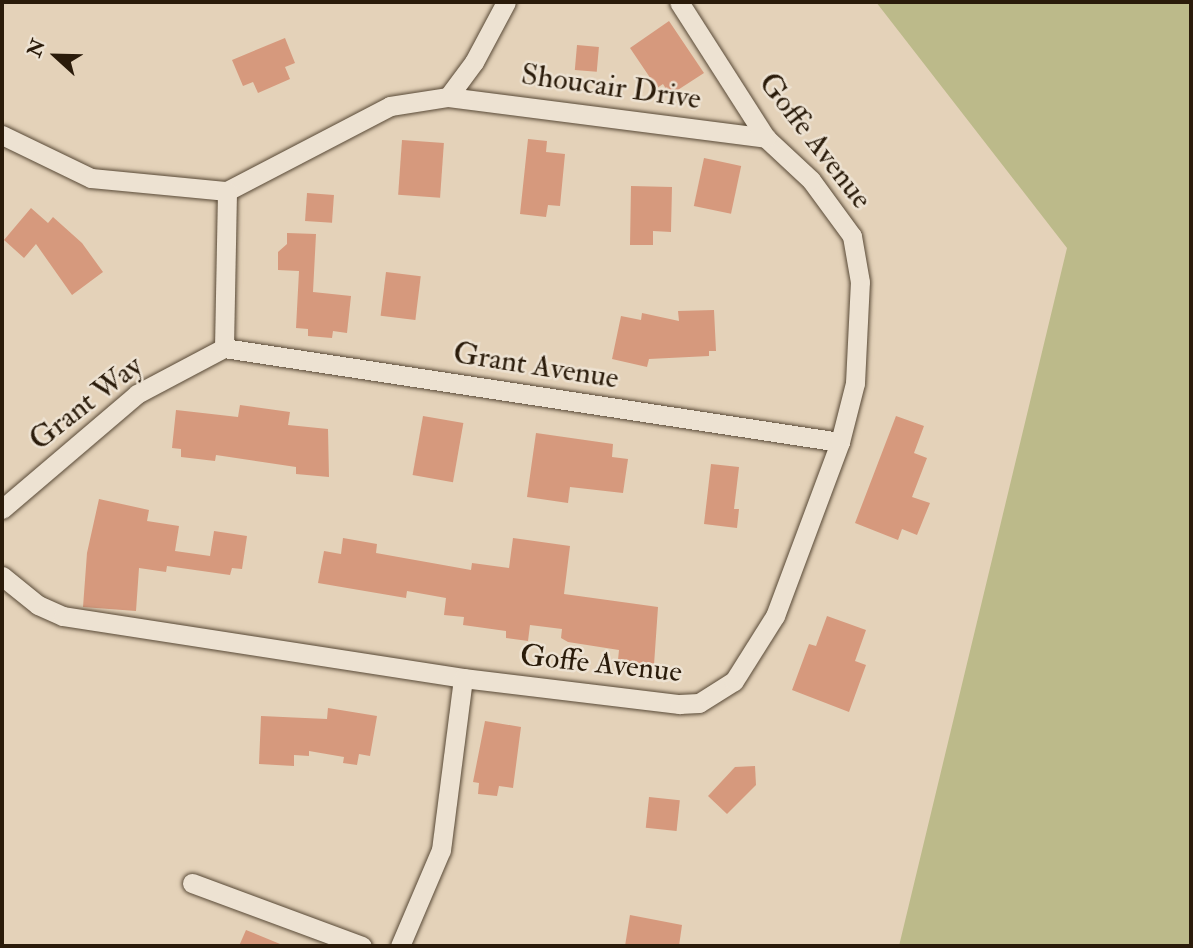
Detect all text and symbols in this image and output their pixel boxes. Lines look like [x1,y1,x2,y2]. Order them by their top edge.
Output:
north arrow [21,21,91,91]
text: N [22,36,51,61]
street label: Shoucair Drive [519,57,703,117]
street label: Goffe Avenue [751,66,879,216]
street label: Grant Avenue [451,335,621,397]
street label: Grant Way [22,348,150,458]
street label: Goffe Avenue [518,638,684,690]

